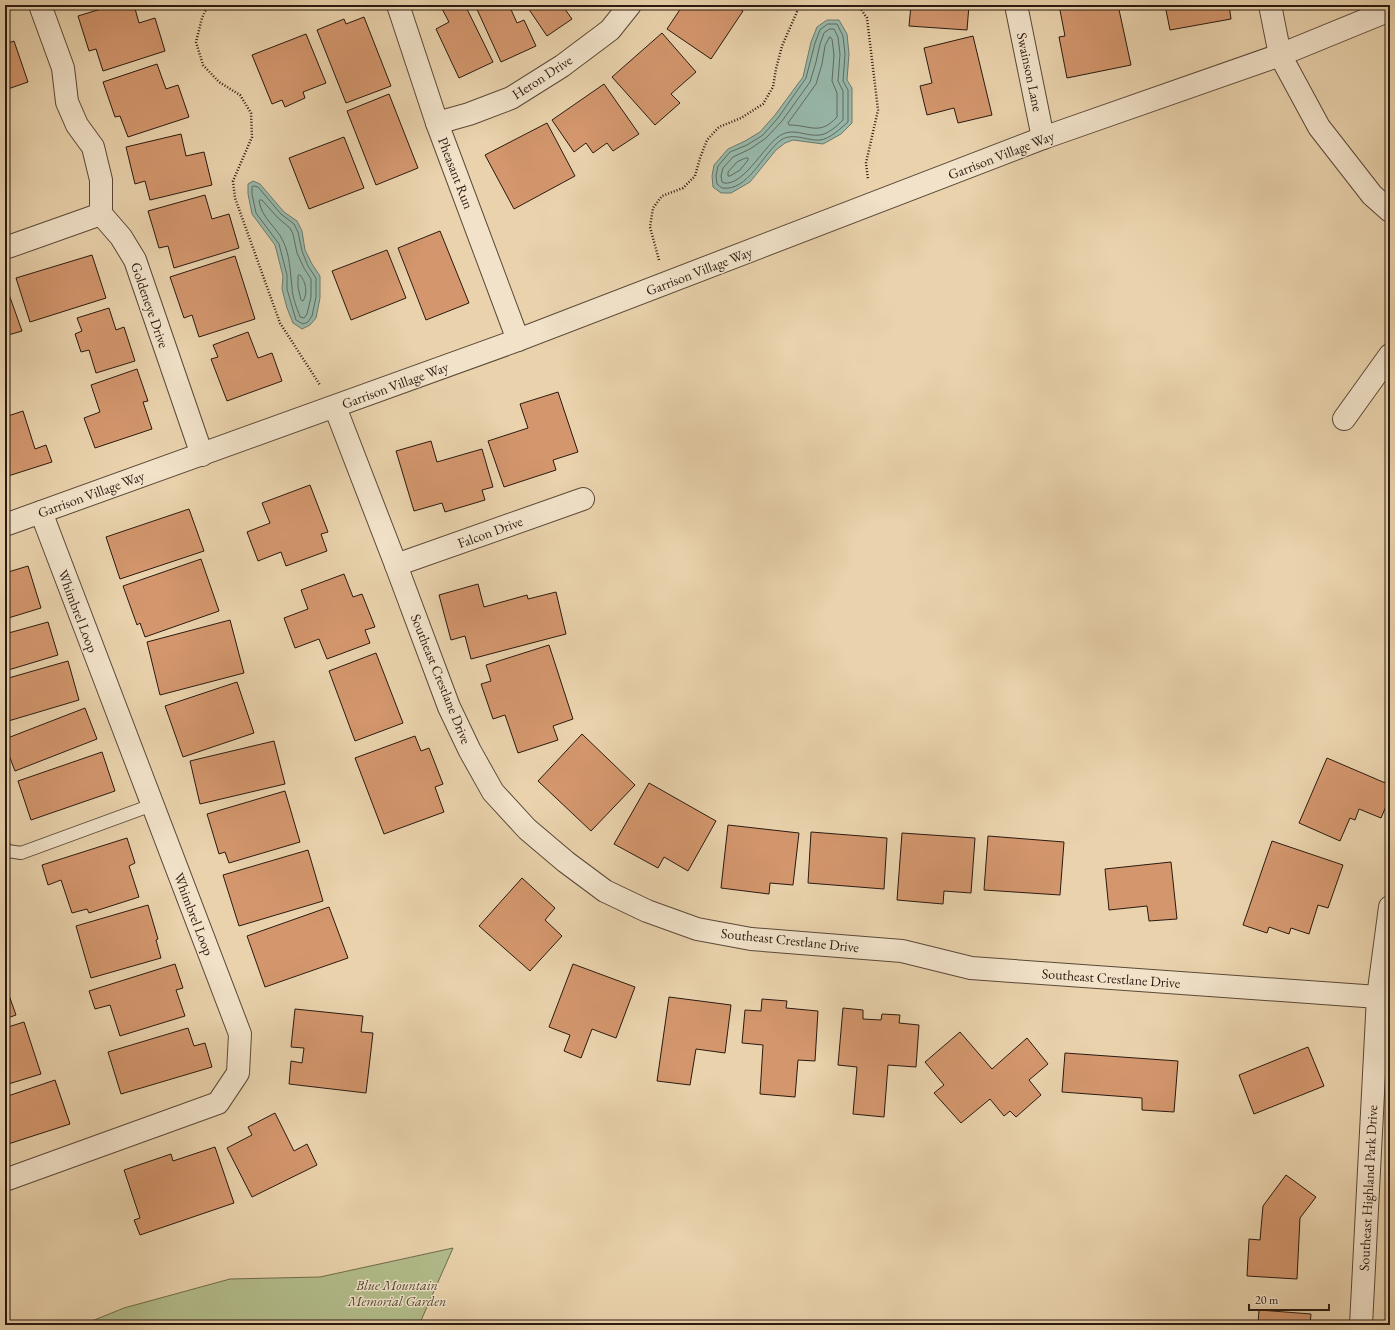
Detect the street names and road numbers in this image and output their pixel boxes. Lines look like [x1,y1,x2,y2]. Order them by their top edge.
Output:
street label: Swainson Lane [1013,31,1047,114]
street label: Heron Drive [508,51,576,103]
street label: Garrison Village Way [945,126,1058,184]
street label: Pheasant Run [434,135,478,212]
street label: Garrison Village Way [643,242,756,300]
street label: Goldeneye Drive [127,260,173,351]
street label: Garrison Village Way [339,357,452,413]
street label: Garrison Village Way [35,466,148,522]
street label: Falcon Drive [455,512,526,552]
street label: Whimbrel Loop [54,567,102,655]
street label: Southeast Crestlane Drive [407,611,476,747]
street label: Whimbrel Loop [170,870,218,958]
street label: Southeast Crestlane Drive [720,924,860,956]
street label: Southeast Crestlane Drive [1041,964,1181,992]
street label: Southeast Highland Park Drive [1355,1104,1381,1271]

